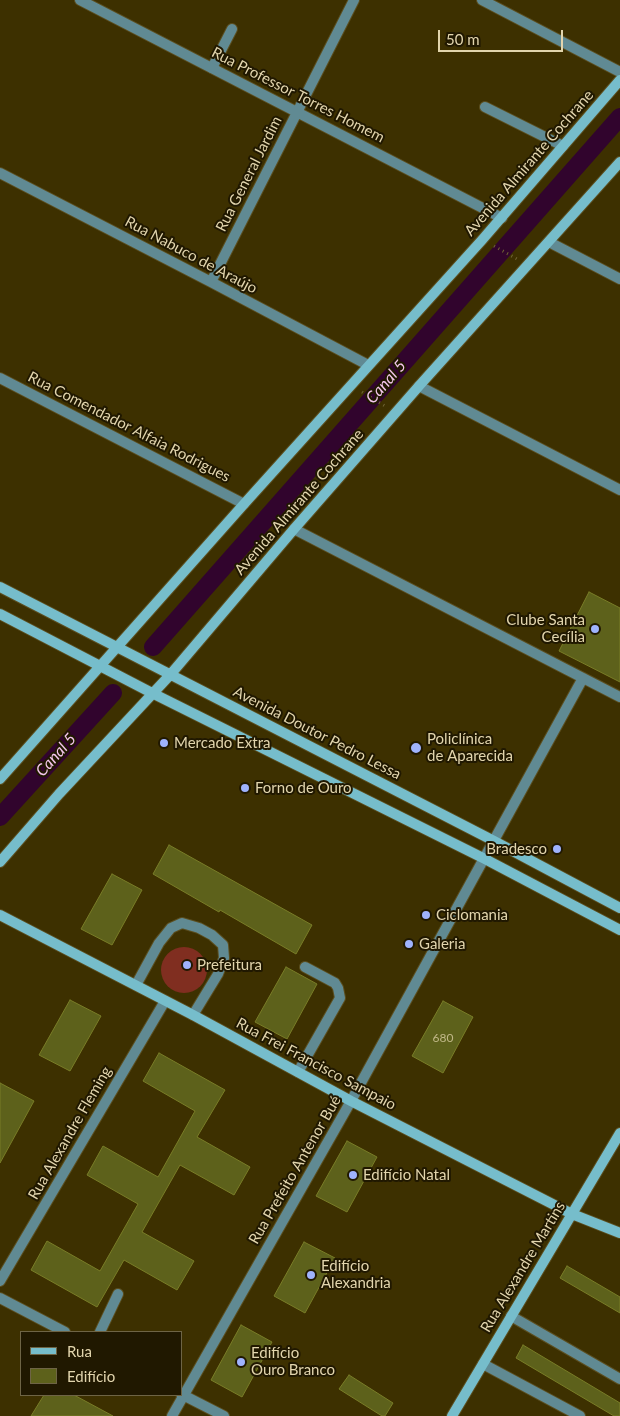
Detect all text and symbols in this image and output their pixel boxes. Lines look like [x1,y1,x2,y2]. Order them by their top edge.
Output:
scale bar [440,20,565,52]
text: 50 m [446,30,480,48]
street label: Rua Professor Torres Homem [209,44,387,146]
street label: Avenida Almirante Cochrane [461,86,597,240]
street label: Rua General Jardim [212,113,286,235]
street label: Rua Nabuco de Araújo [122,213,260,297]
water label: Canal 5 [362,356,410,408]
street label: Rua Comendador Alfaia Rodrigues [25,368,233,486]
street label: Avenida Almirante Cochrane [231,425,367,579]
place label: Clube Santa Cecília [506,611,585,646]
marker: Clube Santa Cecília [589,623,601,635]
street label: Avenida Doutor Pedro Lessa [230,683,404,783]
water label: Canal 5 [32,730,80,780]
place label: Policlínica de Aparecida [427,730,513,765]
place label: Mercado Extra [174,734,270,752]
marker: Mercado Extra [158,737,170,749]
marker: Policlínica de Aparecida [409,741,423,755]
place label: Forno de Ouro [255,779,352,797]
marker: Forno de Ouro [239,782,251,794]
place label: Bradesco [486,840,547,858]
marker: Bradesco [551,843,563,855]
place label: Ciclomania [436,906,508,924]
marker: Ciclomania [420,909,432,921]
place label: Galeria [419,935,465,953]
marker: Galeria [403,938,415,950]
place label: Prefeitura [197,956,262,974]
marker: Prefeitura [181,959,193,971]
street label: Rua Frei Francisco Sampaio [233,1014,399,1114]
house number: 680 [433,1031,453,1045]
street label: Rua Alexandre Fleming [25,1063,115,1203]
street label: Rua Prefeito Antenor Bué [245,1093,345,1247]
place label: Edifício Natal [363,1166,450,1184]
marker: Edifício Natal [347,1169,359,1181]
street label: Rua Alexandre Martins [477,1198,569,1336]
place label: Edifício Alexandria [321,1257,391,1292]
marker: Edifício Alexandria [305,1269,317,1281]
legend [20,1331,182,1396]
text: Rua [67,1342,92,1360]
place label: Edifício Ouro Branco [251,1344,335,1379]
marker: Edifício Ouro Branco [235,1356,247,1368]
text: Edifício [67,1367,115,1385]

